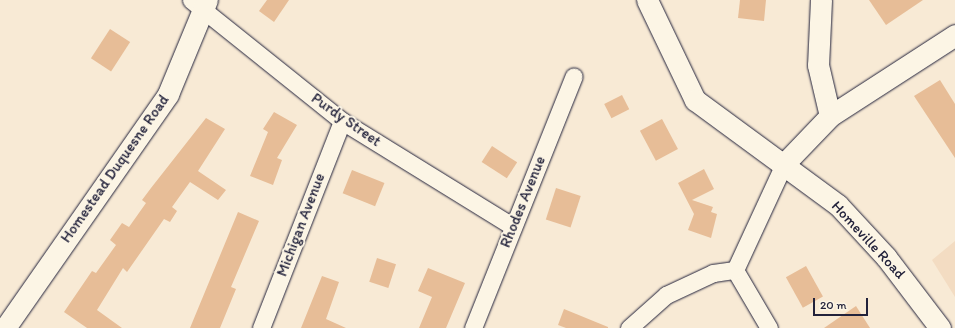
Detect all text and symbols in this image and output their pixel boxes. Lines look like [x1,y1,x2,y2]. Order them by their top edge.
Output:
street label: Purdy Street [308,89,384,151]
street label: Homestead Duquesne Road [57,92,173,246]
street label: Rhodes Avenue [496,154,550,250]
street label: Michigan Avenue [273,171,329,279]
street label: Homeville Road [827,197,909,283]
scale bar [815,290,870,316]
text: 20 m [820,298,847,312]

